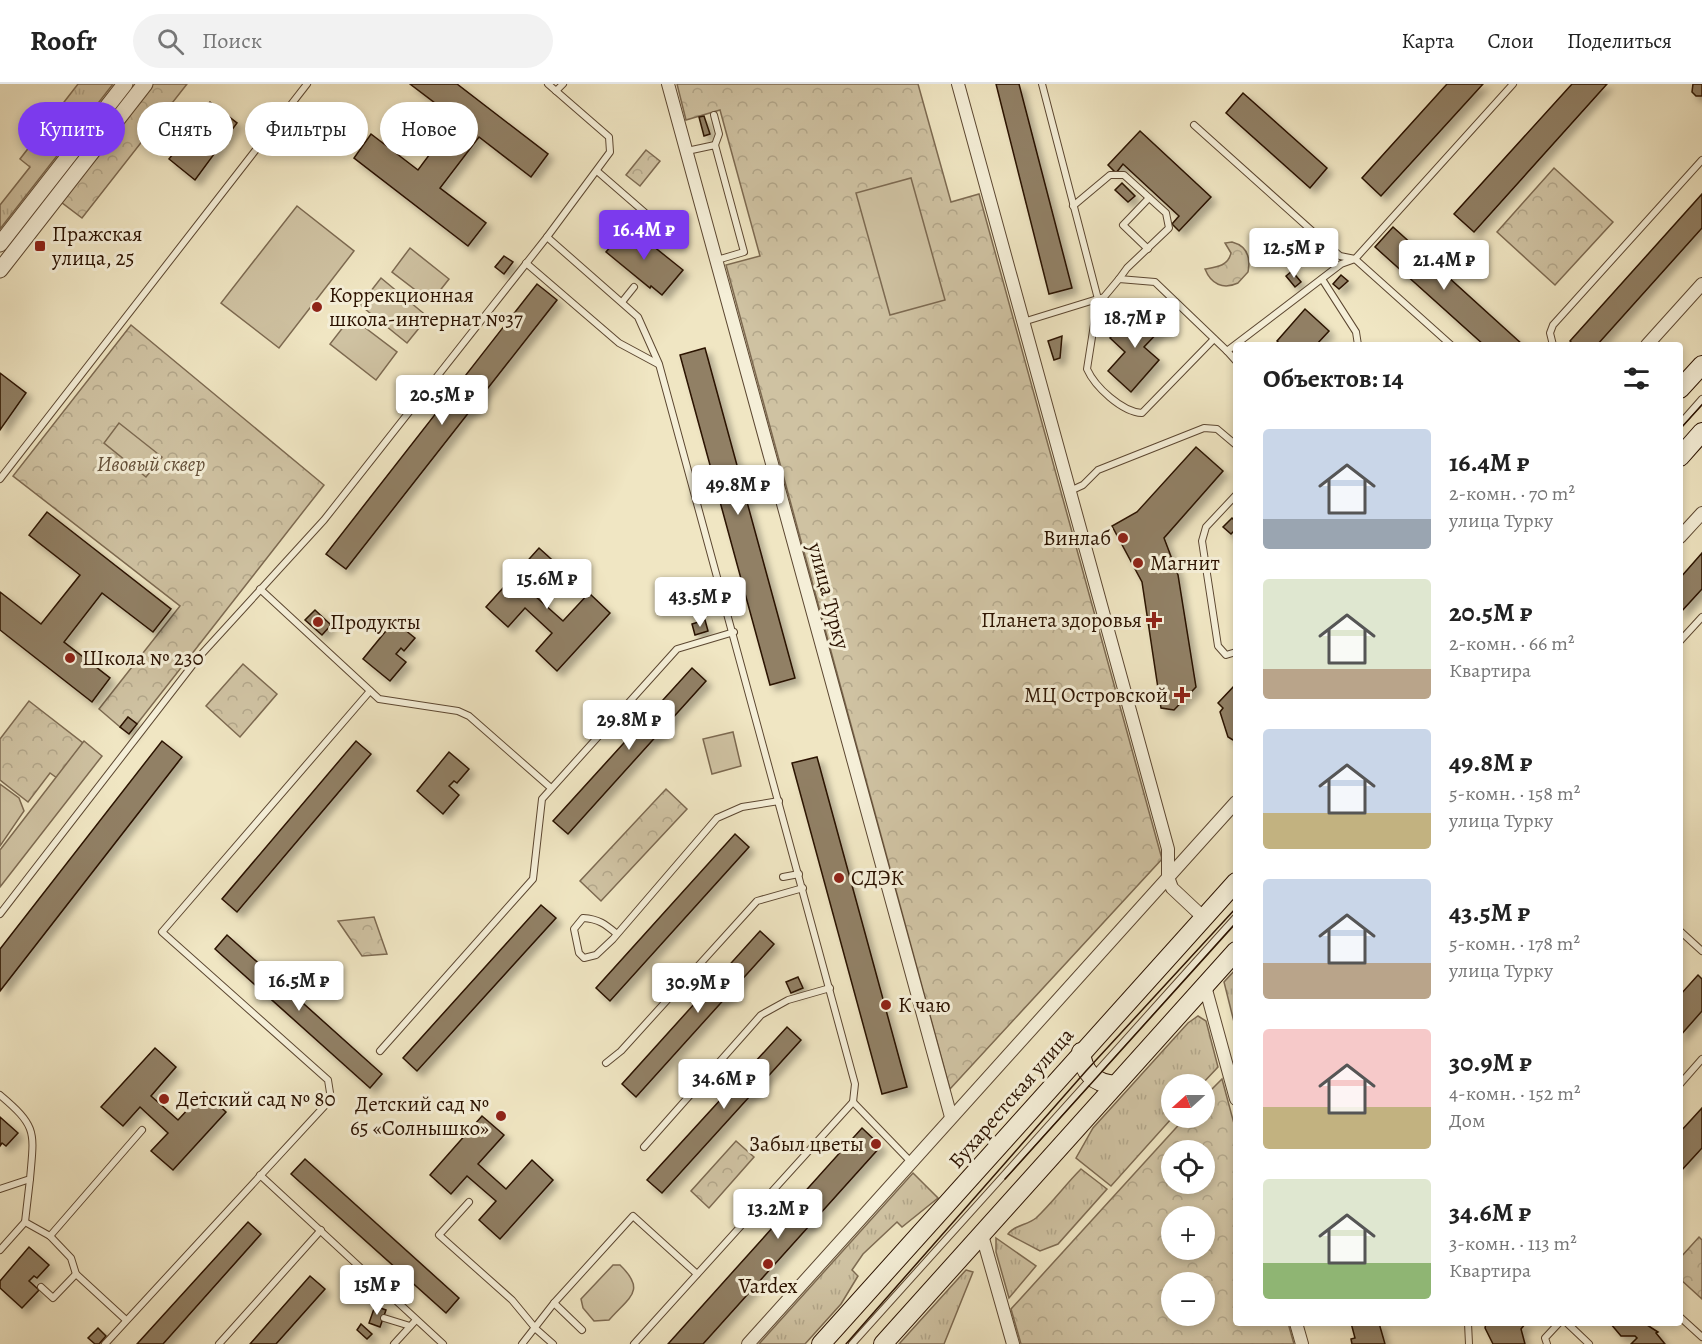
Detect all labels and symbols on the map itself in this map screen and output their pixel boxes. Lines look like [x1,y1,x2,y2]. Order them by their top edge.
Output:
pin: 16.4M ₽ [589,210,699,261]
place label: Пражская улица, 25 [51,220,142,272]
pin: 12.5M ₽ [1239,228,1349,279]
marker: Пражская улица, 25 [33,239,47,253]
pin: 21.4M ₽ [1389,240,1499,291]
place label: Коррекционная школа-интернат №37 [329,281,523,333]
pin: 18.7M ₽ [1080,298,1190,349]
marker: Коррекционная школа-интернат №37 [310,300,324,314]
pin: 20.5M ₽ [387,375,497,426]
park label: Ивовый сквер [97,450,205,478]
pin: 49.8M ₽ [683,465,793,516]
place label: Винлаб [1043,524,1111,552]
marker: Винлаб [1116,531,1130,545]
street label: улица Турку [801,539,857,653]
place label: Магнит [1150,549,1220,577]
marker: Магнит [1131,556,1145,570]
pin: 15.6M ₽ [492,559,602,610]
pin: 43.5M ₽ [645,577,755,628]
place label: Планета здоровья [981,606,1142,634]
place label: Продукты [330,608,421,636]
marker: Планета здоровья [1147,613,1161,627]
marker: Продукты [311,615,325,629]
place label: Школа № 230 [82,644,204,672]
marker: Школа № 230 [63,651,77,665]
place label: МЦ Островской [1024,681,1168,709]
marker: МЦ Островской [1173,686,1191,704]
pin: 29.8M ₽ [574,700,684,751]
place label: СДЭК [851,864,905,892]
marker: СДЭК [832,871,846,885]
pin: 16.5M ₽ [244,961,354,1012]
pin: 30.9M ₽ [643,963,753,1014]
place label: К чаю [898,991,951,1019]
marker: К чаю [879,998,893,1012]
street label: Бухарестская улица [942,1021,1080,1174]
pin: 34.6M ₽ [669,1059,779,1110]
north arrow [1161,1074,1215,1128]
place label: Детский сад № 80 [176,1085,336,1113]
place label: Детский сад № 65 «Солнышко» [350,1090,489,1142]
marker: Детский сад № 80 [157,1092,171,1106]
marker: Детский сад № 65 «Солнышко» [494,1109,508,1123]
place label: Забыл цветы [749,1130,864,1158]
marker: Забыл цветы [869,1137,883,1151]
pin: 13.2M ₽ [723,1189,833,1240]
marker: Vardex [761,1257,775,1271]
pin: 15M ₽ [335,1265,419,1316]
place label: Vardex [738,1272,798,1300]

